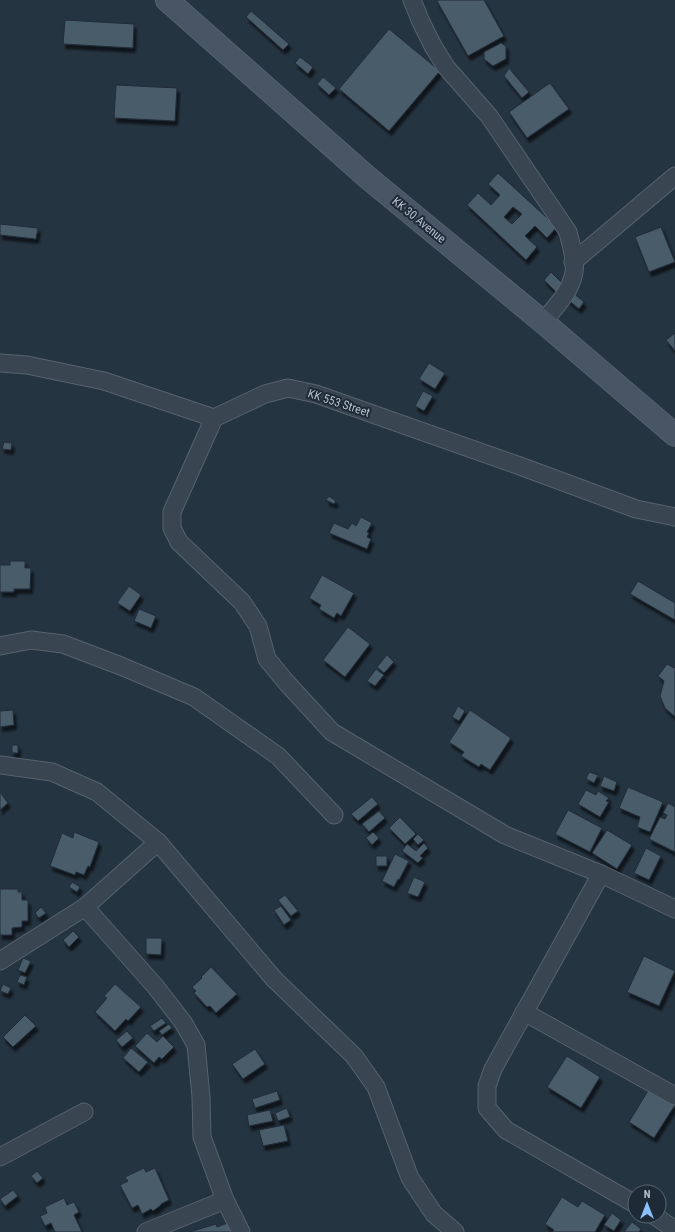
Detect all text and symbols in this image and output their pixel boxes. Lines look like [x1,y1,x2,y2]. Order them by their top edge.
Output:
street label: KK 30 Avenue [389,194,449,246]
street label: KK 553 Street [306,386,372,420]
north arrow [627,1184,667,1224]
text: N [644,1188,651,1201]

